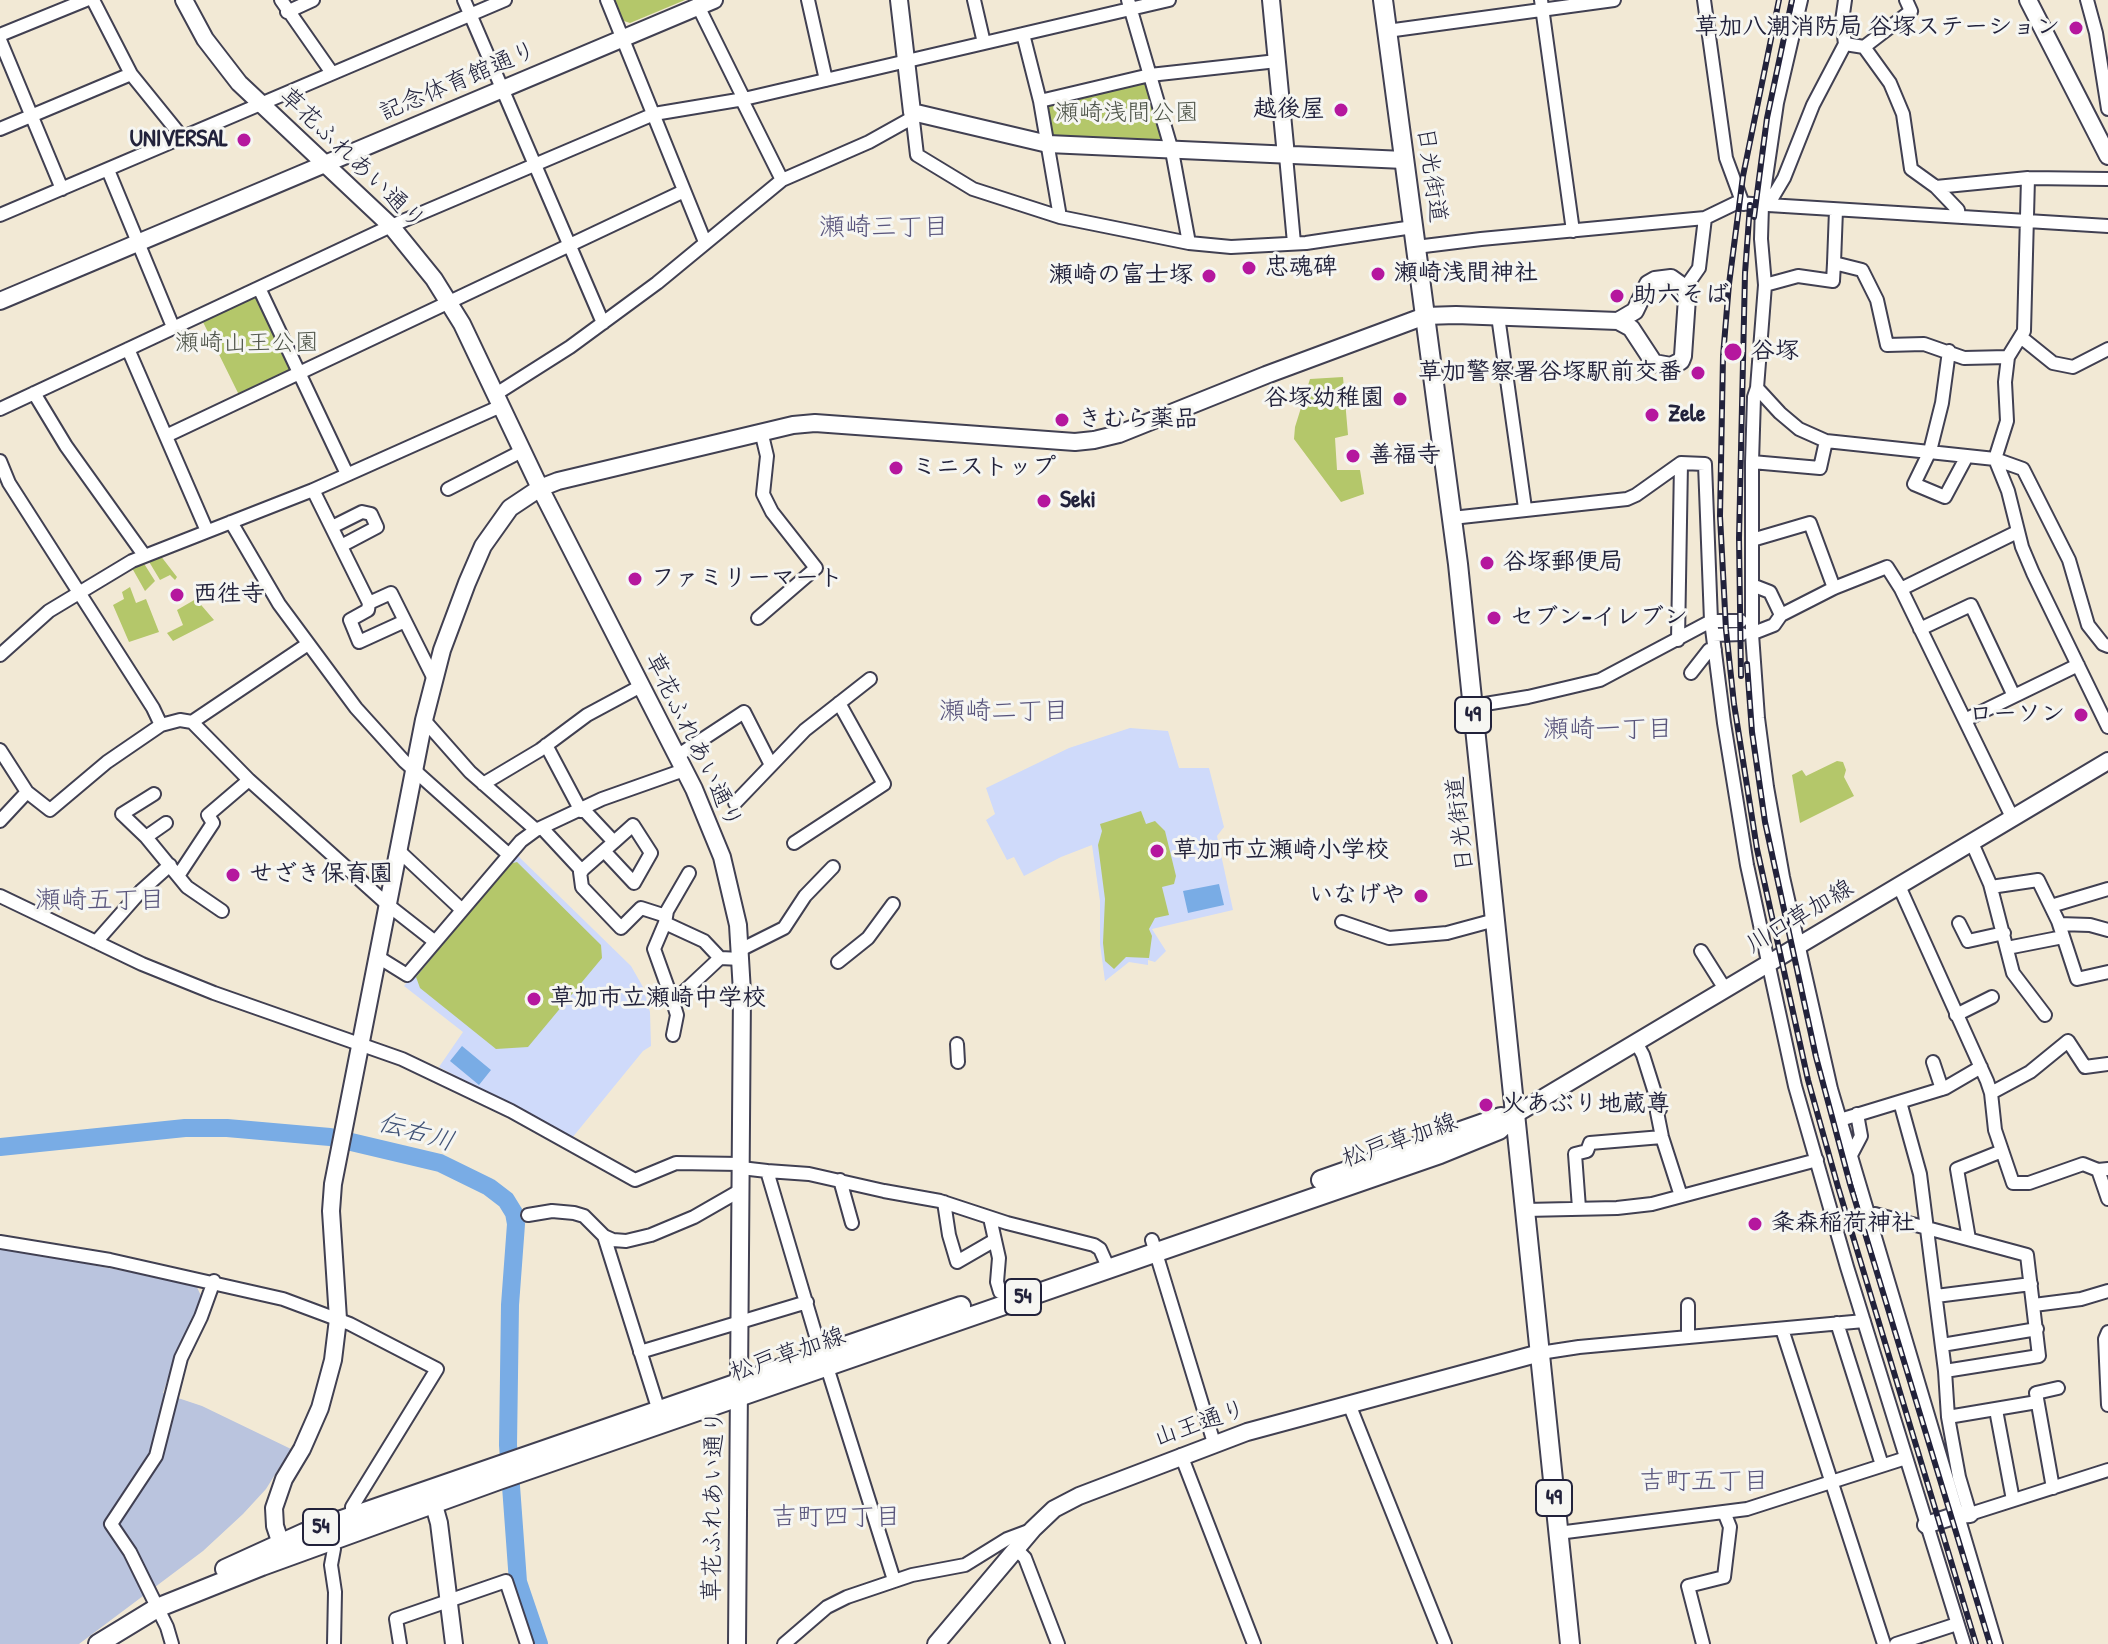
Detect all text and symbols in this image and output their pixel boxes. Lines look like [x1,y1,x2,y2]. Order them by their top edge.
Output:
place label: 草加八潮消防局 谷塚ステーション [1694,14,2060,42]
marker: 草加八潮消防局 谷塚ステーション [2067,19,2085,37]
street label: 記念体育館通り [375,36,541,128]
street label: 草花ふれあい通り [273,82,431,236]
place label: 越後屋 [1253,96,1325,124]
park label: 瀬崎浅間公園 [1055,100,1199,128]
marker: 越後屋 [1332,101,1350,119]
street label: 日光街道 [1410,125,1452,225]
place label: UNIVERSAL [130,126,228,154]
marker: UNIVERSAL [235,131,253,149]
district label: 瀬崎三丁目 [819,212,949,244]
place label: 忠魂碑 [1265,254,1337,282]
marker: 忠魂碑 [1240,259,1258,277]
place label: 瀬崎浅間神社 [1394,260,1538,288]
place label: 瀬崎の富士塚 [1049,262,1193,290]
marker: 瀬崎浅間神社 [1369,265,1387,283]
marker: 瀬崎の富士塚 [1200,267,1218,285]
place label: 助六そば [1633,282,1729,310]
marker: 助六そば [1608,287,1626,305]
park label: 瀬崎山王公園 [175,330,319,358]
place label: 谷塚 [1751,338,1799,366]
marker: 谷塚 [1722,341,1744,363]
place label: 草加警察署谷塚駅前交番 [1418,359,1682,387]
marker: 草加警察署谷塚駅前交番 [1689,364,1707,382]
place label: 谷塚幼稚園 [1264,385,1384,413]
marker: 谷塚幼稚園 [1391,390,1409,408]
place label: Zele [1668,401,1706,429]
place label: きむら薬品 [1078,406,1198,434]
marker: Zele [1643,406,1661,424]
marker: きむら薬品 [1053,411,1071,429]
place label: 善福寺 [1369,442,1441,470]
marker: 善福寺 [1344,447,1362,465]
place label: ミニストップ [912,454,1056,482]
marker: ミニストップ [887,459,905,477]
place label: Seki [1060,487,1096,515]
marker: Seki [1035,492,1053,510]
place label: 谷塚郵便局 [1503,549,1623,577]
marker: 谷塚郵便局 [1478,554,1496,572]
place label: ファミリーマート [651,565,843,593]
marker: ファミリーマート [626,570,644,588]
place label: 西徃寺 [193,581,265,609]
marker: 西徃寺 [168,586,186,604]
place label: セブン-イレブン [1510,604,1688,632]
marker: セブン-イレブン [1485,609,1503,627]
street label: 草花ふれあい通り [638,648,748,834]
district label: 瀬崎二丁目 [939,696,1069,728]
road number: 49 [1455,697,1491,733]
place label: ローソン [1969,701,2065,729]
marker: ローソン [2072,706,2090,724]
district label: 瀬崎一丁目 [1543,714,1673,746]
street label: 日光街道 [1442,775,1480,873]
place label: 草加市立瀬崎小学校 [1173,837,1389,865]
marker: 草加市立瀬崎小学校 [1148,842,1166,860]
place label: せざき保育園 [249,861,393,889]
marker: せざき保育園 [224,866,242,884]
street label: 川口草加線 [1741,874,1859,960]
place label: いなげや [1309,882,1405,910]
district label: 瀬崎五丁目 [35,885,165,917]
marker: いなげや [1412,887,1430,905]
place label: 草加市立瀬崎中学校 [550,985,766,1013]
marker: 草加市立瀬崎中学校 [525,990,543,1008]
place label: 火あぶり地蔵尊 [1502,1091,1670,1119]
marker: 火あぶり地蔵尊 [1477,1096,1495,1114]
water label: 伝右川 [374,1107,458,1159]
street label: 松戸草加線 [1339,1108,1461,1174]
place label: 粂森稲荷神社 [1771,1210,1915,1238]
marker: 粂森稲荷神社 [1746,1215,1764,1233]
road number: 54 [1005,1279,1041,1315]
street label: 松戸草加線 [727,1322,849,1388]
street label: 山王通り [1150,1395,1250,1453]
street label: 草花ふれあい通り [698,1410,730,1602]
district label: 吉町五丁目 [1639,1466,1769,1498]
road number: 49 [1536,1480,1572,1516]
district label: 吉町四丁目 [771,1502,901,1534]
road number: 54 [303,1509,339,1545]

